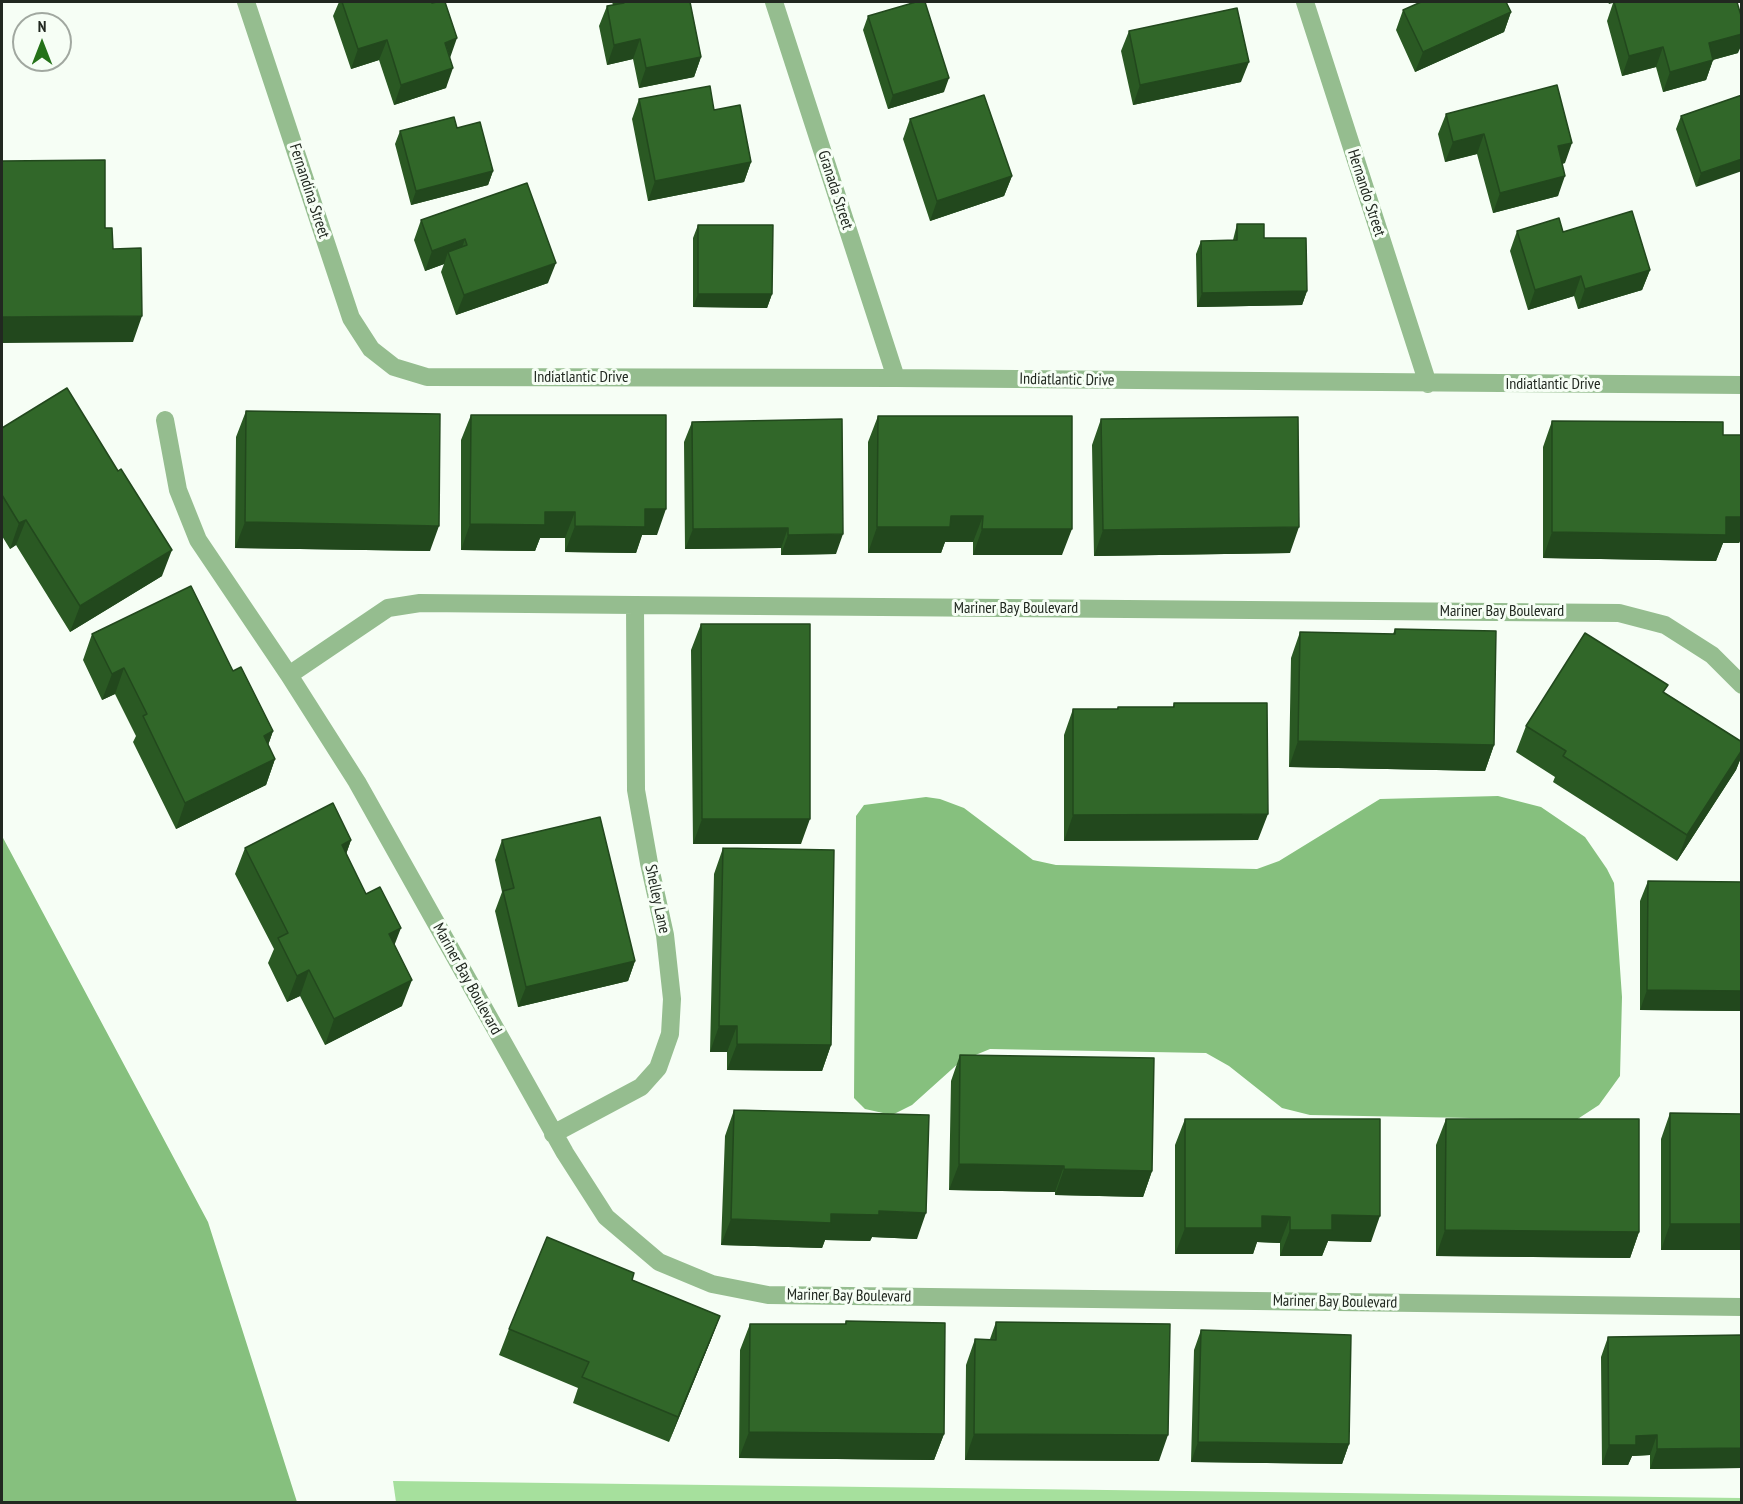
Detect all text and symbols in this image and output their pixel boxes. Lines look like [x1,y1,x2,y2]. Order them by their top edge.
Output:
north arrow [12,12,72,72]
text: N [38,16,46,36]
street label: Fernandina Street [285,141,333,241]
street label: Hernando Street [1343,147,1389,239]
street label: Granada Street [813,148,857,232]
street label: Indiatlantic Drive [533,367,629,387]
street label: Indiatlantic Drive [1019,370,1115,390]
street label: Indiatlantic Drive [1505,374,1601,394]
street label: Mariner Bay Boulevard [954,598,1078,618]
street label: Mariner Bay Boulevard [1440,601,1564,621]
street label: Shelley Lane [640,863,674,935]
street label: Mariner Bay Boulevard [428,920,506,1038]
street label: Mariner Bay Boulevard [787,1285,911,1307]
street label: Mariner Bay Boulevard [1273,1291,1397,1313]

